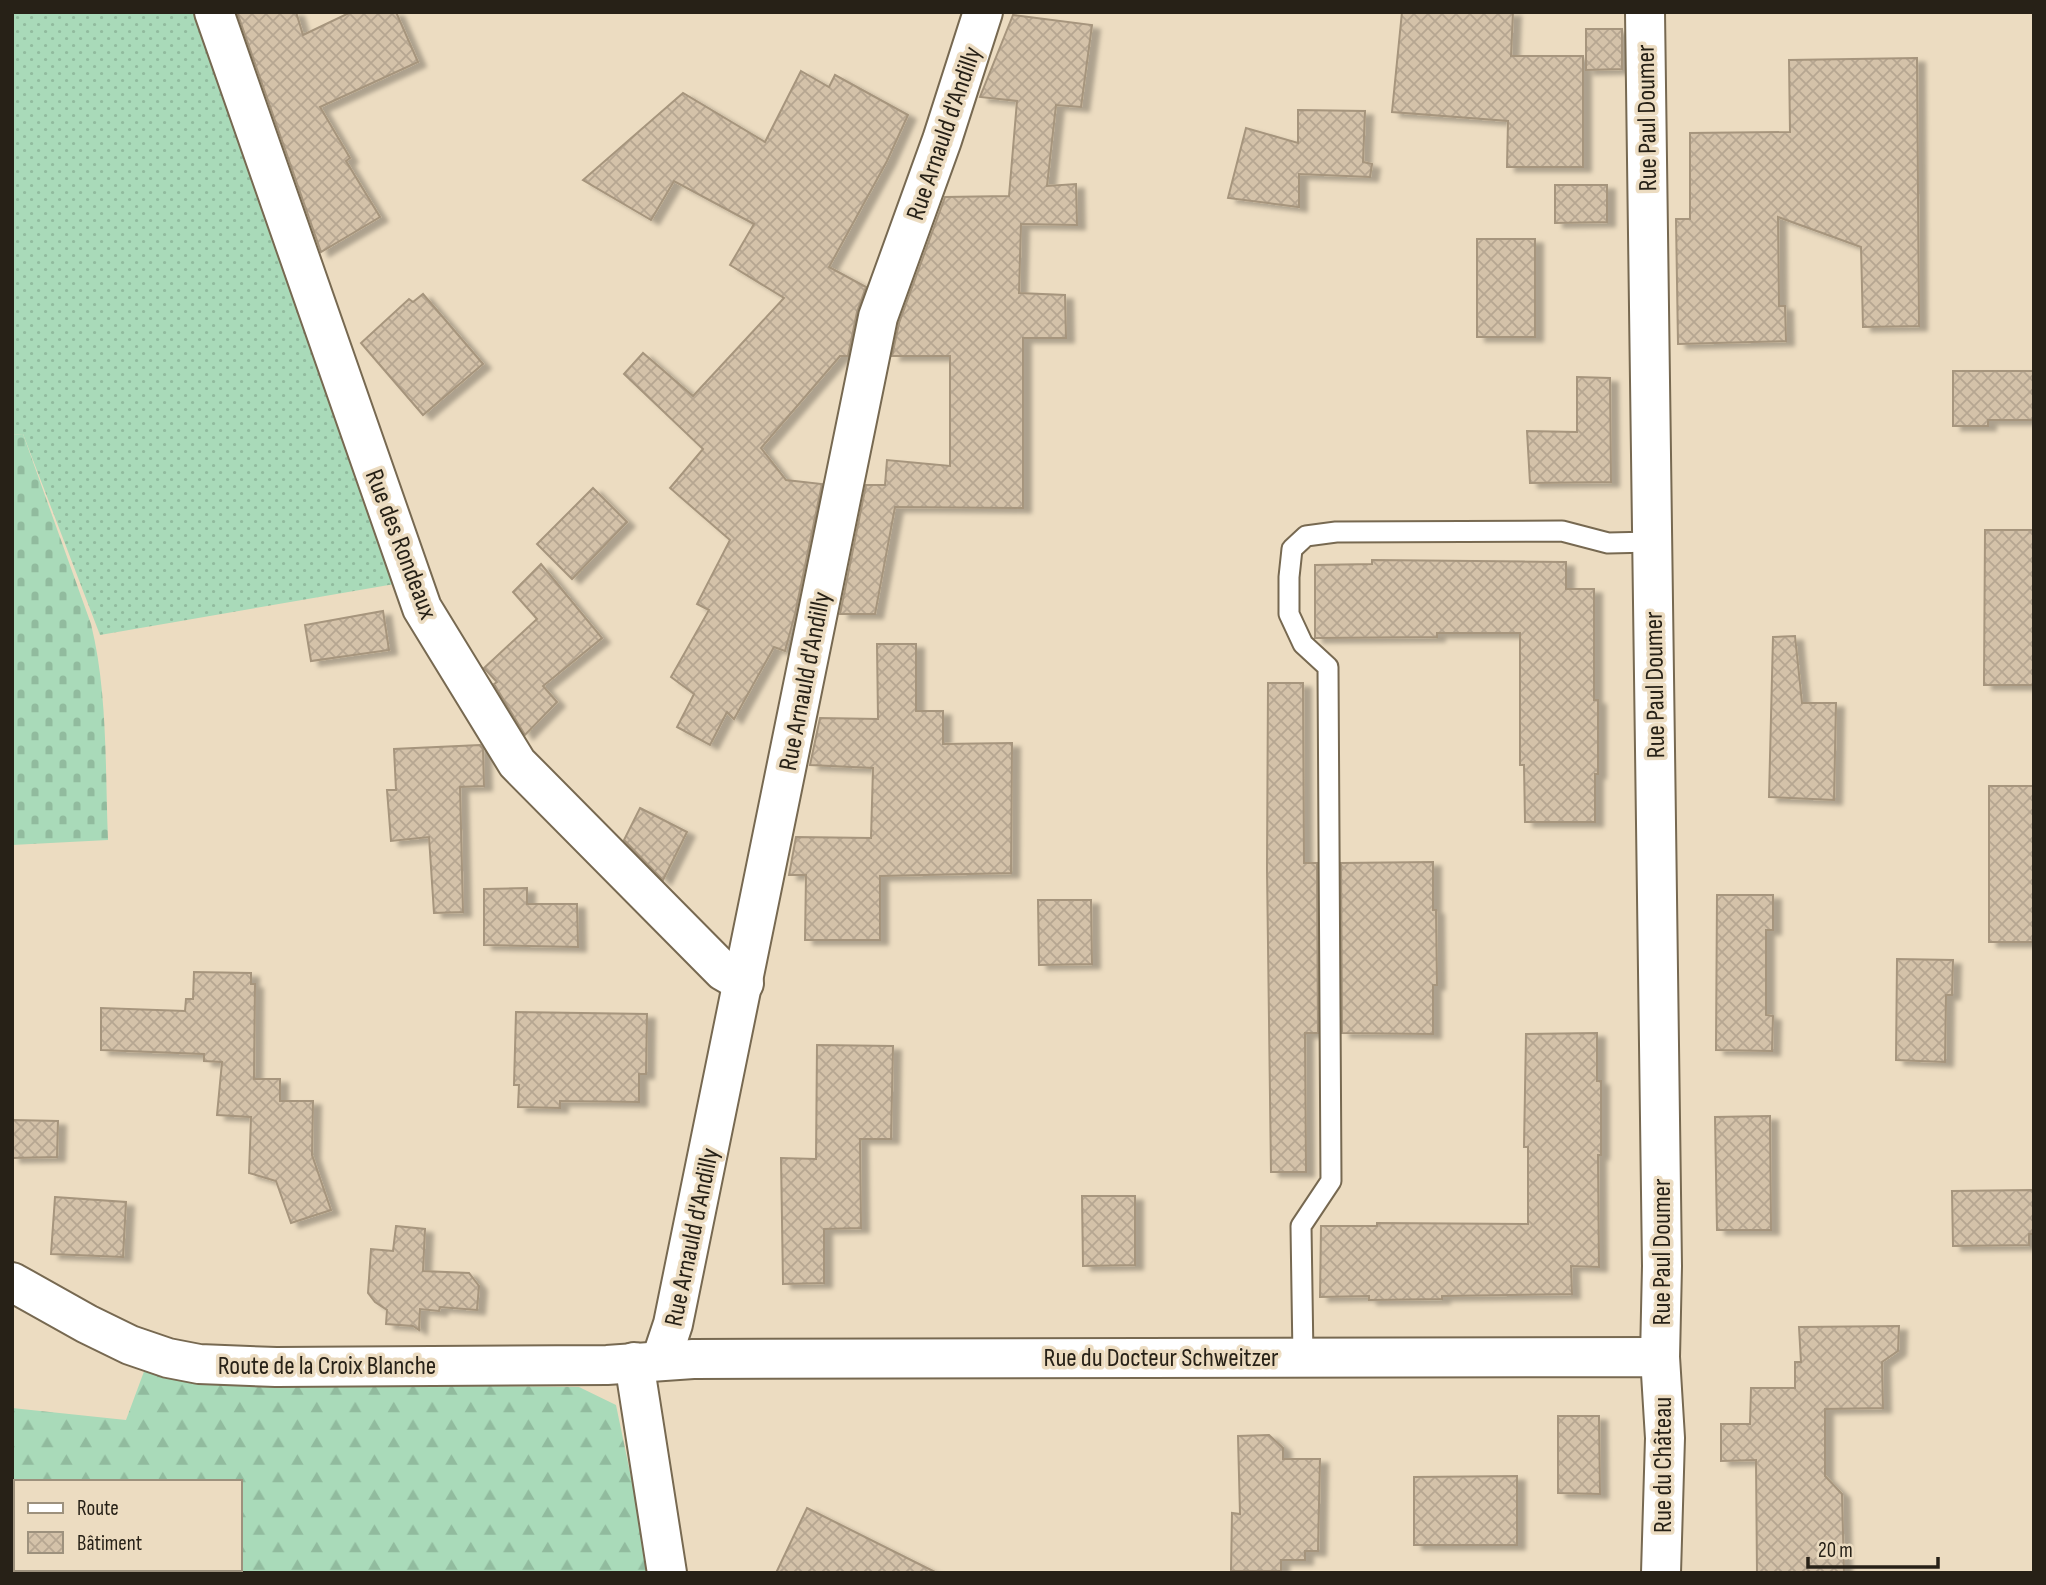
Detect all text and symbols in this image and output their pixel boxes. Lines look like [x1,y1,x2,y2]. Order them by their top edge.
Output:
street label: Rue Arnauld d'Andilly [900,43,989,224]
street label: Rue Paul Doumer [1631,44,1664,192]
street label: Rue des Rondeaux [358,465,443,624]
street label: Rue Arnauld d'Andilly [773,589,838,773]
street label: Rue Paul Doumer [1639,611,1672,759]
street label: Rue Arnauld d'Andilly [658,1145,726,1329]
street label: Rue Paul Doumer [1647,1178,1678,1326]
street label: Rue du Docteur Schweitzer [1043,1343,1279,1374]
street label: Route de la Croix Blanche [218,1351,436,1382]
street label: Rue du Château [1648,1397,1679,1533]
legend [14,1480,242,1571]
text: Route [77,1496,119,1521]
scale bar [1808,1526,1938,1570]
text: Bâtiment [77,1531,142,1556]
text: 20 m [1818,1538,1853,1563]

